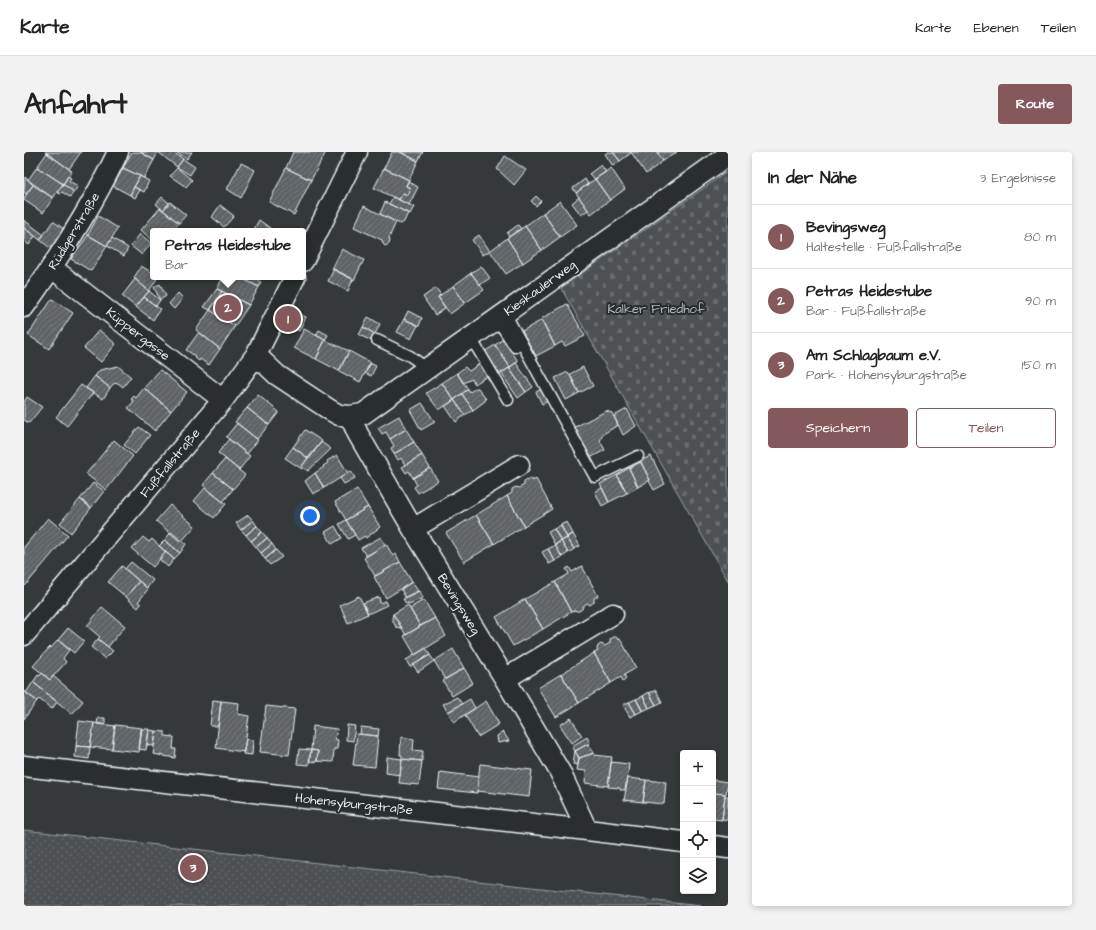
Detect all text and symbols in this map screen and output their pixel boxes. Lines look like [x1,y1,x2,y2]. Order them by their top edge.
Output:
text: Karte [20,14,70,41]
text: Karte [915,18,952,38]
text: Ebenen [974,18,1019,38]
text: Teilen [1041,18,1076,38]
button: Route [998,84,1072,124]
text: Anfahrt [24,85,127,124]
text: In der Nähe [768,166,857,190]
text: 3 Ergebnisse [980,169,1056,187]
street label: Rüdigerstraße [44,189,105,274]
text: Bevingsweg [806,217,886,238]
popup [150,228,306,280]
text: 1 [780,228,782,246]
text: 80 m [1024,228,1056,246]
text: Petras Heidestube [165,235,291,256]
text: Haltestelle · Fußfallstraße [806,238,962,256]
text: Bar [165,256,188,274]
street label: Kieskaulerweg [500,256,581,321]
text: Petras Heidestube [806,281,932,302]
text: 2 [777,292,785,310]
text: 90 m [1025,292,1056,310]
pin: 2 [215,293,241,323]
park label: Kalker Friedhof [607,300,705,318]
text: Bar · Fußfallstraße [806,302,926,320]
street label: Küppergasse [102,303,174,365]
pin: 1 [275,304,301,334]
text: Am Schlagbaum e.V. [806,345,941,366]
text: 3 [778,356,784,374]
text: 150 m [1022,356,1056,374]
text: Park · Hohensyburgstraße [806,366,967,384]
button: Speichern [768,408,908,448]
button: Teilen [916,408,1056,448]
street label: Fußfallstraße [136,425,204,501]
your location [300,506,320,526]
street label: Bevingsweg [432,570,485,639]
map controls [680,750,716,894]
button: + [680,750,716,786]
button: − [680,786,716,822]
street label: Hohensyburgstraße [294,789,414,820]
button: locate [680,822,716,858]
pin: 3 [180,853,206,883]
button: layers [680,858,716,894]

